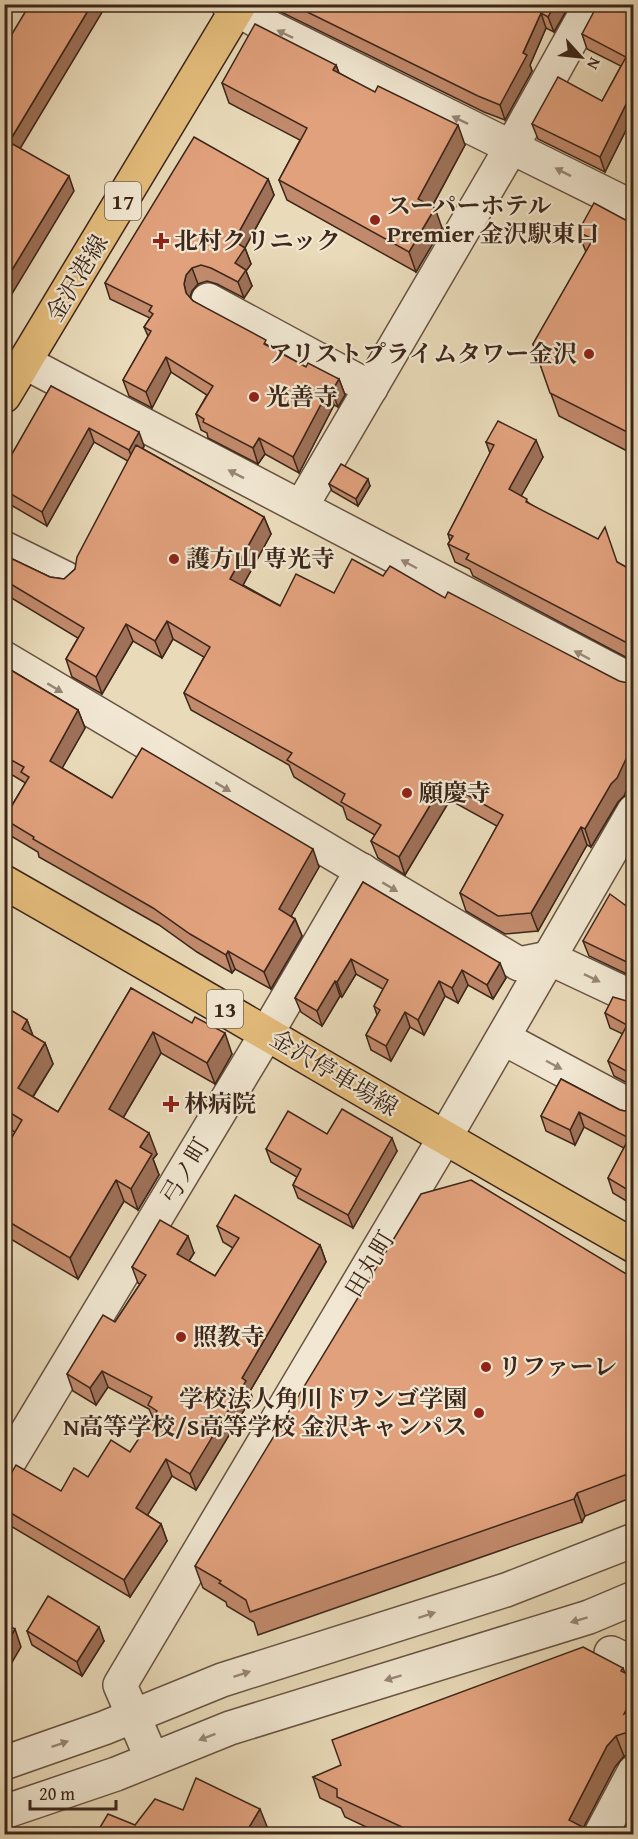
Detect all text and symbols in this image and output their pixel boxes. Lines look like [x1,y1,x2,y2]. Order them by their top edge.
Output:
north arrow [551,27,611,87]
one-way arrow [276,30,293,39]
text: N [581,54,607,74]
one-way arrow [451,116,468,125]
one-way arrow [554,167,571,176]
road number: 17 [105,182,141,220]
place label: スーパーホテル Premier 金沢駅東口 [387,188,600,251]
marker: スーパーホテル Premier 金沢駅東口 [368,213,382,227]
place label: 北村クリニック [174,223,341,258]
street label: 金沢港線 [37,228,116,328]
marker: 北村クリニック [152,232,170,250]
place label: アリストプライムタワー金沢 [268,336,577,371]
marker: アリストプライムタワー金沢 [582,347,596,361]
place label: 光善寺 [266,379,338,414]
marker: 光善寺 [247,390,261,404]
one-way arrow [228,469,245,479]
place label: 護方山 専光寺 [186,541,335,576]
marker: 護方山 専光寺 [167,552,181,566]
one-way arrow [400,559,417,569]
one-way arrow [573,650,590,660]
one-way arrow [47,683,64,693]
place label: 願慶寺 [419,775,491,810]
one-way arrow [215,782,231,793]
marker: 願慶寺 [400,786,414,800]
one-way arrow [382,881,398,892]
one-way arrow [583,973,600,982]
road number: 13 [207,990,243,1028]
street label: 金沢停車場線 [264,1020,405,1125]
one-way arrow [546,1060,563,1070]
place label: 林病院 [184,1086,256,1121]
marker: 林病院 [162,1095,180,1113]
street label: 弓ノ町 [151,1131,218,1211]
street label: 田丸町 [336,1224,403,1304]
place label: 照教寺 [193,1319,265,1354]
marker: 照教寺 [174,1330,188,1344]
place label: リファーレ [498,1349,617,1384]
marker: リファーレ [479,1360,493,1374]
place label: 学校法人角川ドワンゴ学園 N高等学校/S高等学校 金沢キャンパス [63,1381,467,1444]
marker: 学校法人角川ドワンゴ学園 N高等学校/S高等学校 金沢キャンパス [472,1406,486,1420]
one-way arrow [418,1610,436,1619]
one-way arrow [570,1616,588,1625]
one-way arrow [233,1668,251,1678]
one-way arrow [384,1673,402,1683]
one-way arrow [198,1733,216,1742]
one-way arrow [51,1738,69,1748]
scale bar [30,1773,116,1811]
text: 20 m [39,1780,75,1807]

